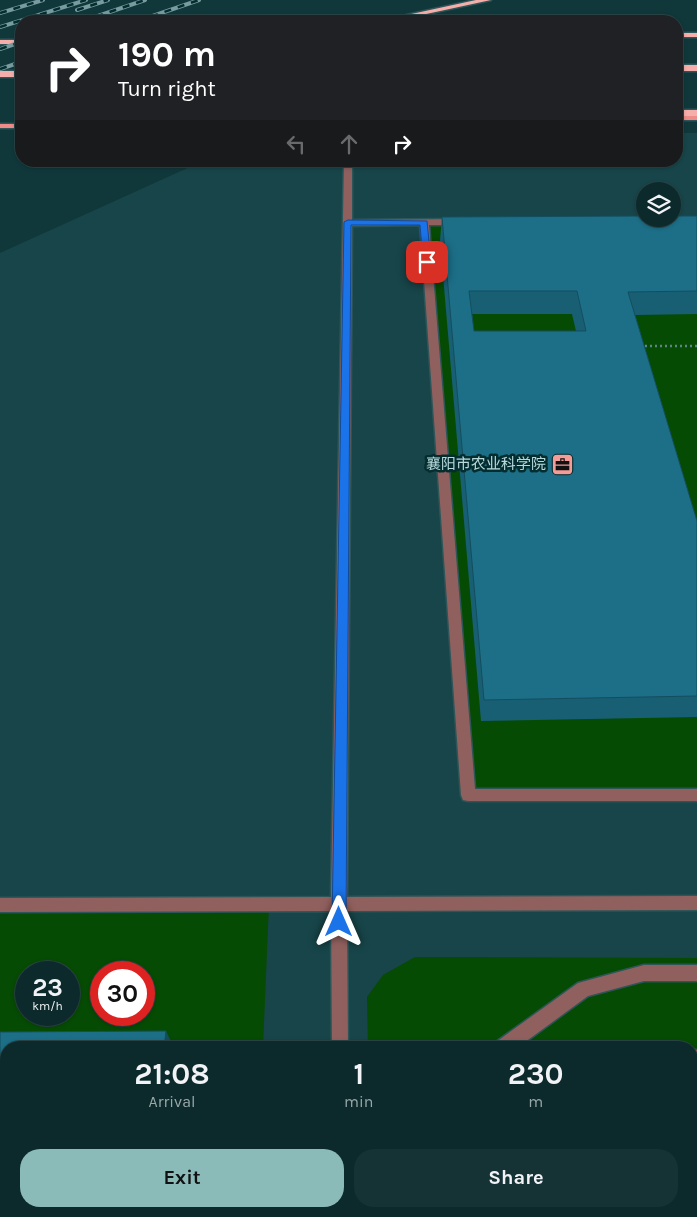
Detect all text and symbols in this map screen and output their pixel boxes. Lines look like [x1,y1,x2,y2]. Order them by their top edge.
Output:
text: 190 m [118,34,216,75]
icon: right [35,35,100,100]
text: Turn right [118,76,216,102]
icon: left [282,130,310,158]
icon: ahead [335,130,363,158]
icon: right [388,130,416,158]
map controls [636,182,681,227]
button: layers [636,182,681,227]
pin [406,241,448,283]
icon: arrive [413,248,441,276]
office icon: 襄阳市农业科学院 [550,452,574,476]
place label: 襄阳市农业科学院 [426,455,546,473]
position arrow [312,895,364,947]
speed limit sign: 30 [90,961,155,1026]
text: 23 [32,973,63,1002]
text: km/h [32,999,63,1013]
text: 21:08 [134,1056,210,1092]
text: 1 [353,1056,364,1092]
text: 230 [508,1056,564,1092]
text: Arrival [149,1092,195,1111]
text: min [344,1092,373,1111]
text: m [528,1092,543,1111]
button: Exit [20,1149,344,1207]
button: Share [354,1149,678,1207]

